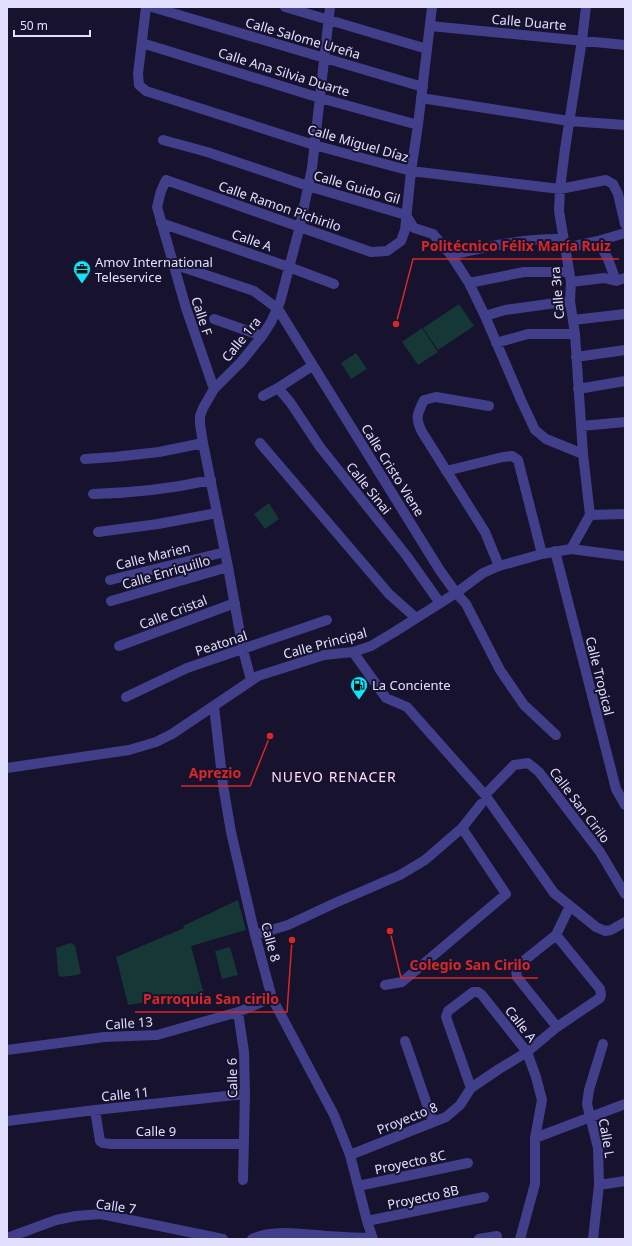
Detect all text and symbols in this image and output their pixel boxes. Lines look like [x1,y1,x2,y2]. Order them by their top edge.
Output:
street label: Calle Duarte [491,10,567,34]
scale bar [14,12,90,38]
street label: Calle Salome Ureña [243,13,363,63]
text: 50 m [20,17,48,34]
street label: Calle Ana Silvia Duarte [216,43,352,101]
street label: Calle Miguel Díaz [305,120,411,166]
street label: Calle Guido Gil [312,166,402,208]
street label: Calle Ramon Pichirilo [216,177,344,235]
street label: Calle A [230,225,275,255]
callout: Politécnico Félix María Ruiz [413,233,619,259]
text: Politécnico Félix María Ruiz [421,236,611,255]
place label: Amov International Teleservice [95,253,213,286]
office icon: Amov International Teleservice [72,259,92,284]
street label: Calle 3ra [546,266,568,320]
street label: Calle F [187,294,217,338]
street label: Calle 1ra [217,313,265,365]
street label: Calle Cristo Viene [357,420,429,520]
street label: Calle Sinai [342,458,396,518]
street label: Calle Marien [114,538,192,574]
street label: Calle Enriquillo [120,551,212,593]
street label: Calle Cristal [136,591,210,633]
street label: Calle Principal [281,623,369,663]
street label: Peatonal [193,626,249,660]
street label: Calle Tropical [582,635,618,717]
fuel station icon: La Conciente [349,675,369,700]
place label: La Conciente [372,676,451,694]
callout: Aprezio [181,760,250,786]
text: Aprezio [189,763,242,782]
street label: Calle San Cirilo [546,764,614,847]
district label: NUEVO RENACER [271,767,397,786]
street label: Calle 8 [257,920,285,964]
callout: Colegio San Cirilo [401,952,538,978]
text: Colegio San Cirilo [409,955,531,974]
callout: Parroquia San cirilo [135,986,287,1012]
text: Parroquia San cirilo [143,989,279,1008]
street label: Calle A [501,1002,541,1046]
street label: Calle 13 [105,1012,153,1034]
street label: Calle 6 [223,1058,241,1098]
street label: Calle 11 [100,1083,150,1105]
street label: Proyecto 8 [374,1098,440,1138]
street label: Calle L [595,1117,619,1159]
street label: Calle 9 [136,1122,176,1140]
street label: Proyecto 8C [373,1146,447,1178]
street label: Proyecto 8B [386,1181,460,1213]
street label: Calle 7 [95,1194,137,1218]

